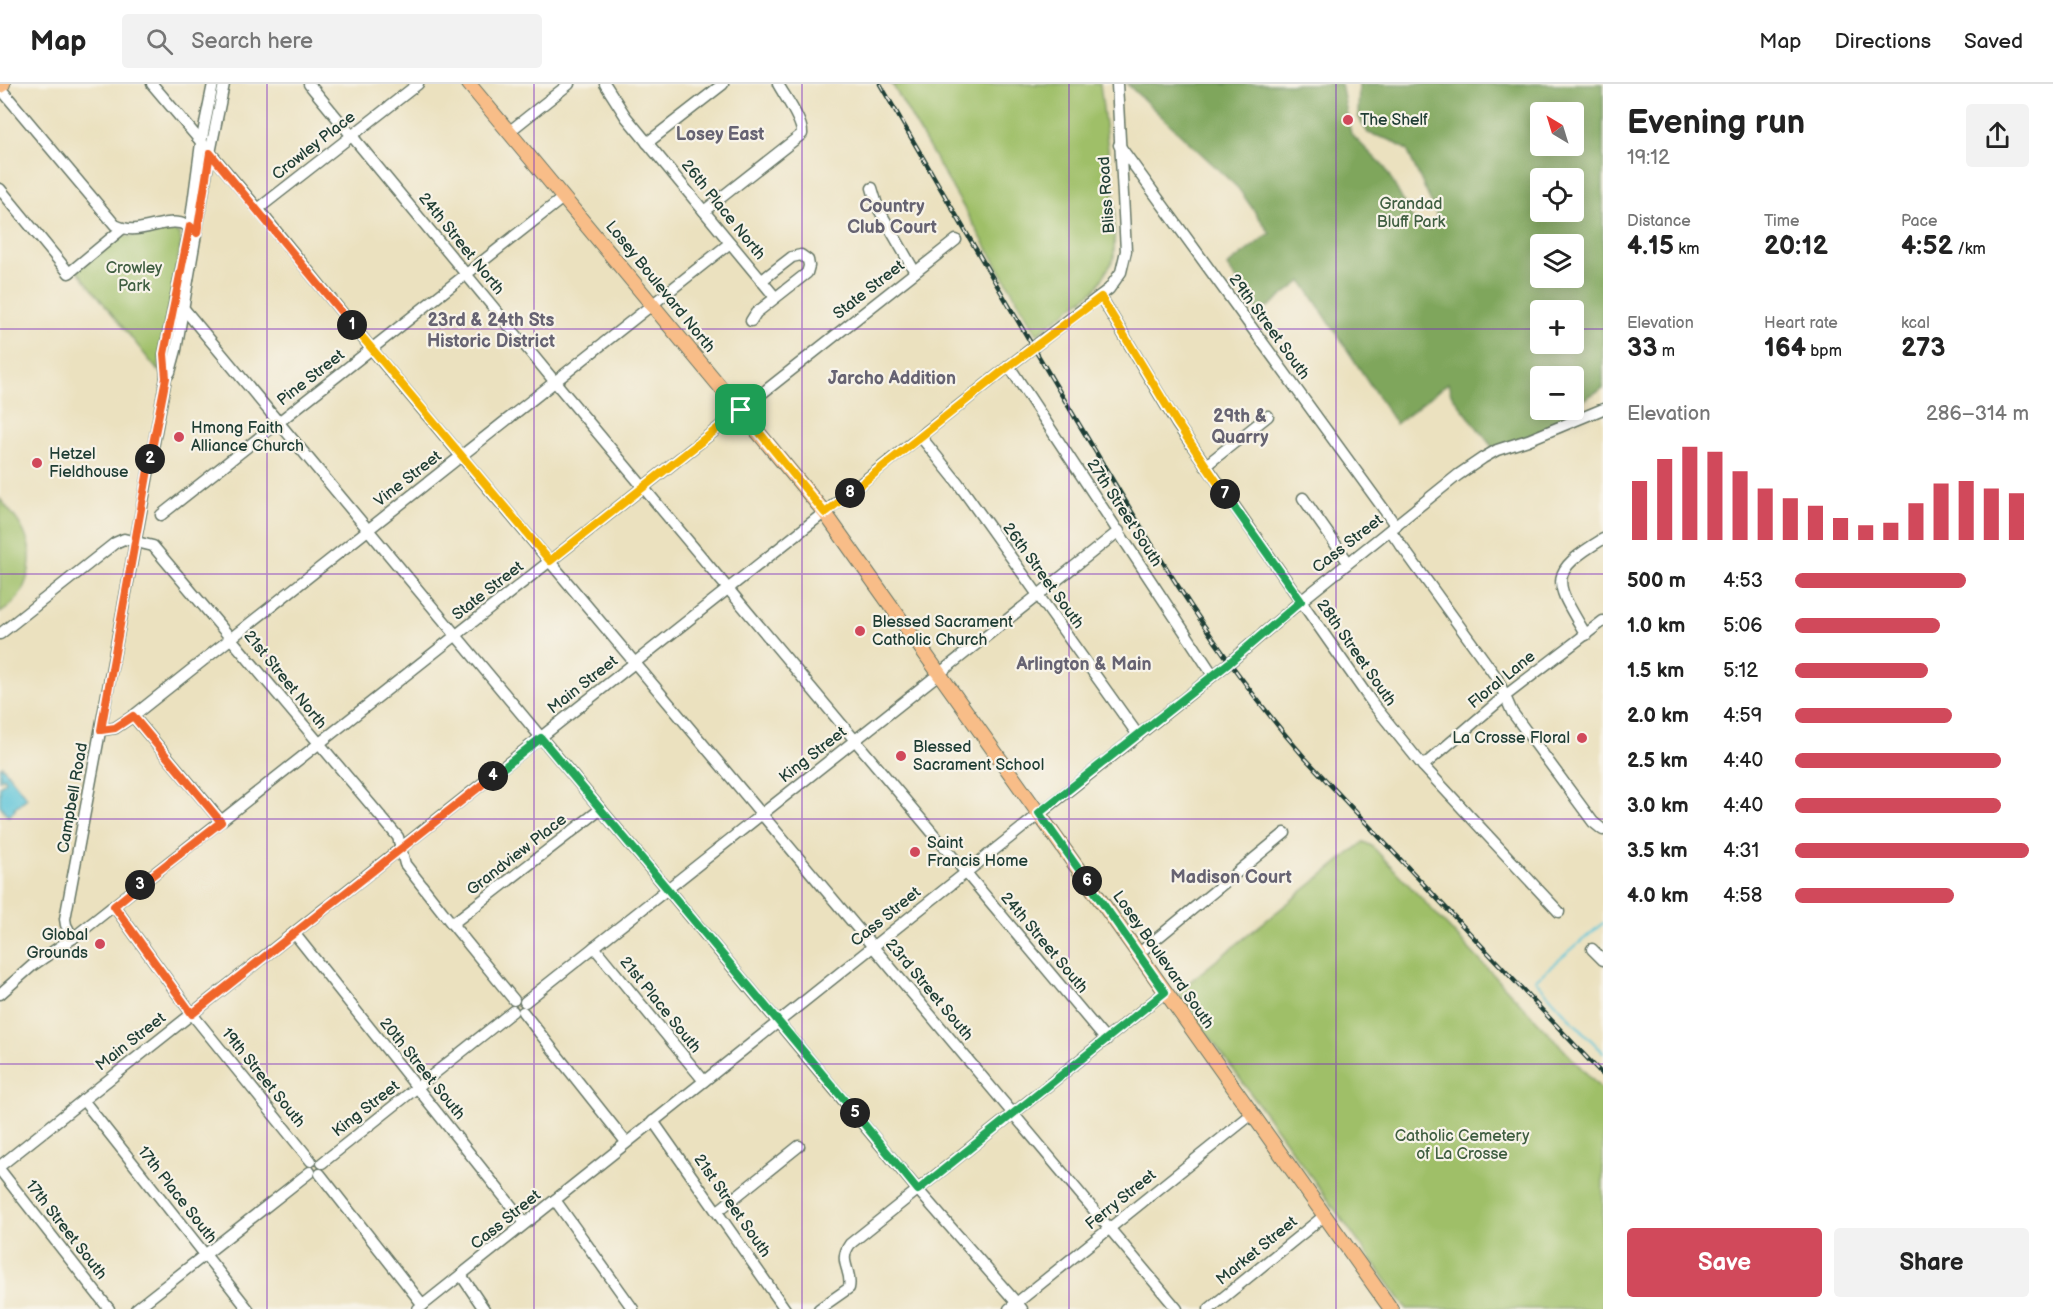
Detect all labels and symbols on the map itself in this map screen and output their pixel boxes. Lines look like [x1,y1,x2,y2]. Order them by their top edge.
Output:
north arrow [1530,102,1584,156]
street label: Crowley Place [269,107,360,184]
place label: The Shelf [1360,111,1428,130]
marker: The Shelf [1341,113,1355,127]
district label: Losey East [676,124,764,145]
street label: 26th Place North [677,156,769,264]
street label: Bliss Road [1095,156,1119,234]
street label: 24th Street North [414,189,508,299]
park label: Grandad Bluff Park [1377,195,1445,232]
district label: Country Club Court [847,196,937,238]
street label: Losey Boulevard North [601,217,719,357]
street label: State Street [830,256,908,324]
park label: Crowley Park [106,259,163,296]
street label: 29th Street South [1224,271,1314,384]
pin: 1 [337,310,367,340]
district label: 23rd & 24th Sts Historic District [427,310,555,352]
street label: Pine Street [274,346,349,410]
district label: Jarcho Addition [828,368,956,389]
pin [715,384,766,435]
district label: 29th & Quarry [1211,406,1269,448]
place label: Hmong Faith Alliance Church [191,419,304,456]
marker: Hmong Faith Alliance Church [172,430,186,444]
pin: 2 [135,444,165,474]
place label: Hetzel Fieldhouse [49,445,129,482]
street label: Vine Street [371,447,445,511]
marker: Hetzel Fieldhouse [30,456,44,470]
street label: 27th Street South [1082,456,1166,570]
pin: 8 [835,478,865,508]
pin: 7 [1210,479,1240,509]
street label: Cass Street [1309,511,1387,577]
street label: 26th Street South [998,519,1088,633]
street label: State Street [449,557,527,625]
street label: 28th Street South [1312,596,1400,710]
place label: Blessed Sacrament Catholic Church [872,613,1013,650]
marker: Blessed Sacrament Catholic Church [853,624,867,638]
street label: 21st Street North [239,627,331,733]
street label: Floral Lane [1465,647,1540,713]
street label: Main Street [544,652,622,718]
district label: Arlington & Main [1015,654,1152,675]
street label: King Street [776,723,851,787]
place label: La Crosse Floral [1452,729,1570,748]
marker: La Crosse Floral [1575,731,1589,745]
place label: Blessed Sacrament School [913,738,1044,775]
street label: Campbell Road [54,741,92,855]
marker: Blessed Sacrament School [894,749,908,763]
pin: 4 [478,761,508,791]
street label: Grandview Place [463,810,571,900]
place label: Saint Francis Home [927,834,1029,871]
marker: Saint Francis Home [908,845,922,859]
pin: 6 [1072,866,1102,896]
district label: Madison Court [1170,867,1292,888]
pin: 3 [125,870,155,900]
street label: Cass Street [847,883,925,951]
street label: Losey Boulevard South [1108,888,1218,1033]
street label: 24th Street South [996,889,1092,997]
place label: Global Grounds [27,926,88,963]
street label: 23rd Street South [881,935,977,1045]
marker: Global Grounds [93,937,107,951]
street label: 21st Place South [615,953,705,1057]
street label: Main Street [92,1009,170,1075]
street label: 20th Street South [375,1014,469,1124]
street label: 19th Street South [217,1024,309,1132]
street label: King Street [329,1077,404,1141]
pin: 5 [840,1098,870,1128]
park label: Catholic Cemetery of La Crosse [1395,1127,1530,1164]
street label: 17th Place South [133,1143,221,1247]
street label: 21st Street South [689,1151,775,1261]
street label: Ferry Street [1082,1166,1160,1234]
street label: 17th Street South [21,1176,111,1284]
street label: Cass Street [467,1186,545,1254]
street label: Market Street [1213,1213,1301,1289]

